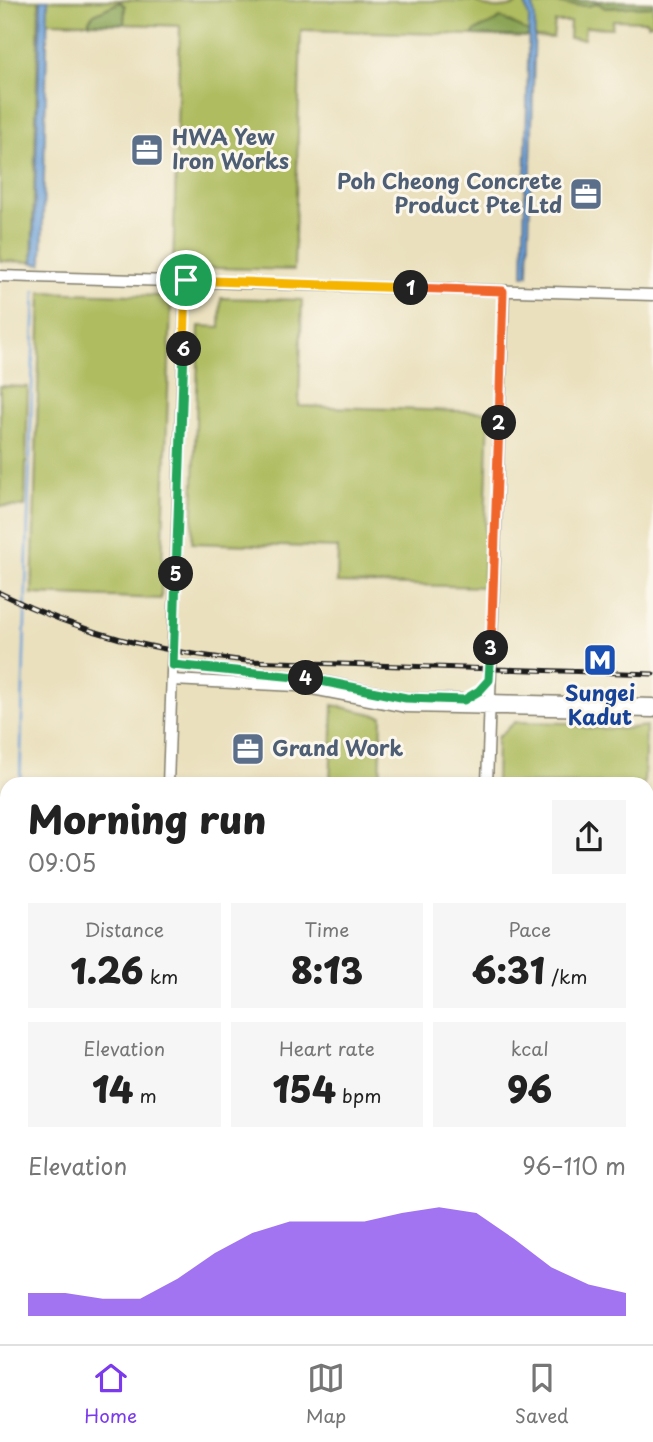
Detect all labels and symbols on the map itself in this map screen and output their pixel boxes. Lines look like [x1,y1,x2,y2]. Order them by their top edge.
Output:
place label: HWA Yew Iron Works [172,120,289,176]
office icon: HWA Yew Iron Works [128,131,166,169]
place label: Poh Cheong Concrete Product Pte Ltd [337,164,562,220]
office icon: Poh Cheong Concrete Product Pte Ltd [567,175,605,213]
pin [156,250,216,310]
pin: 1 [394,270,428,306]
pin: 6 [166,332,202,366]
pin: 2 [482,406,516,440]
pin: 5 [158,556,194,592]
pin: 3 [474,630,508,666]
metro station icon: Sungei Kadut [581,641,619,679]
pin: 4 [288,660,324,696]
place label: Sungei Kadut [565,676,635,732]
office icon: Grand Work [229,730,267,768]
place label: Grand Work [272,731,403,763]

